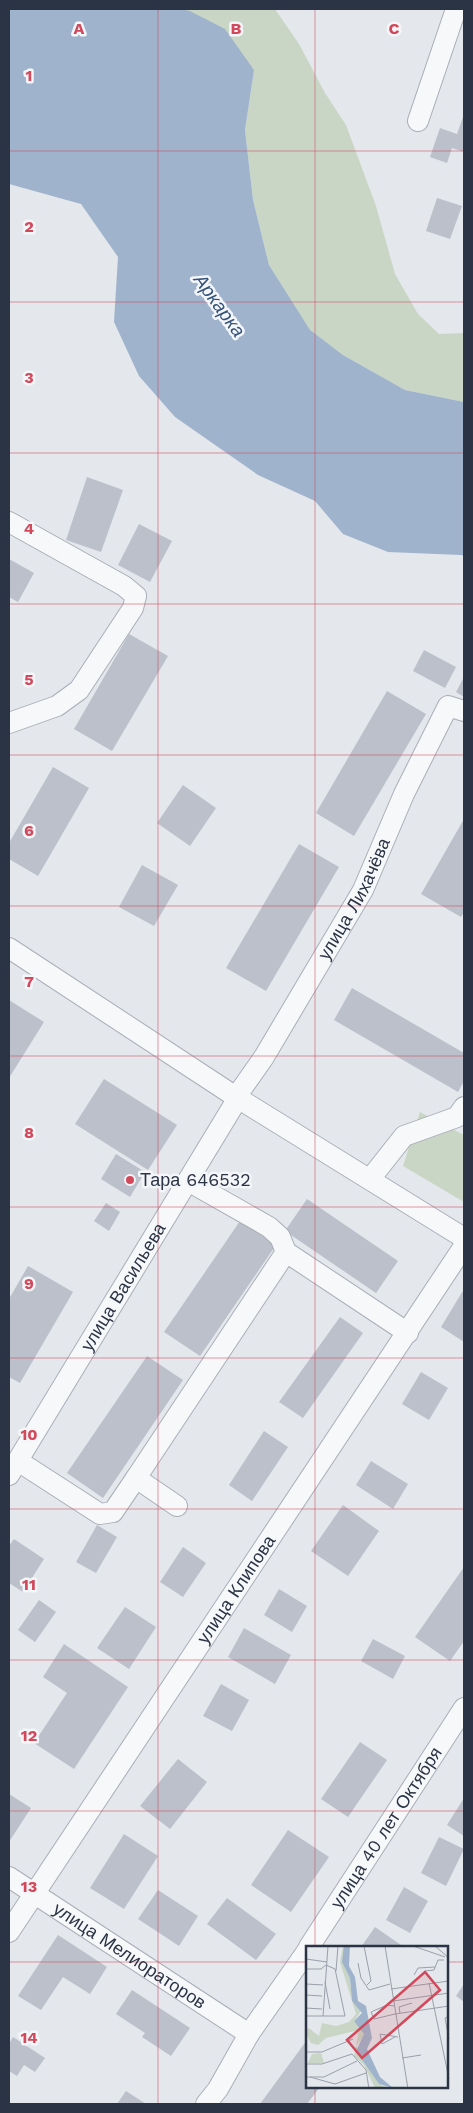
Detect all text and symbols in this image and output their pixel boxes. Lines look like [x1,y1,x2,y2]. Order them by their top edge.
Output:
text: A [74,19,85,38]
text: B [231,19,242,38]
text: C [389,19,400,38]
text: 1 [26,66,32,85]
text: 2 [24,217,34,236]
water label: Аркарка [188,268,250,342]
text: 3 [24,368,34,387]
text: 4 [24,519,34,538]
text: 5 [24,670,34,689]
text: 6 [24,821,34,840]
street label: улица Лихачёва [313,834,394,963]
text: 7 [24,972,34,991]
text: 8 [24,1123,34,1142]
place label: Тара 646532 [140,1169,251,1190]
marker: Тара 646532 [124,1174,136,1186]
street label: улица Васильева [76,1218,170,1355]
text: 9 [24,1274,34,1293]
text: 10 [20,1425,38,1444]
street label: улица Клипова [192,1530,280,1647]
text: 11 [22,1575,36,1594]
text: 12 [21,1726,37,1745]
street label: улица 40 лет Октября [326,1743,446,1912]
text: 13 [21,1877,37,1896]
street label: улица Мелиораторов [49,1898,210,2013]
inset map [306,1946,448,2088]
text: 14 [20,2028,38,2047]

